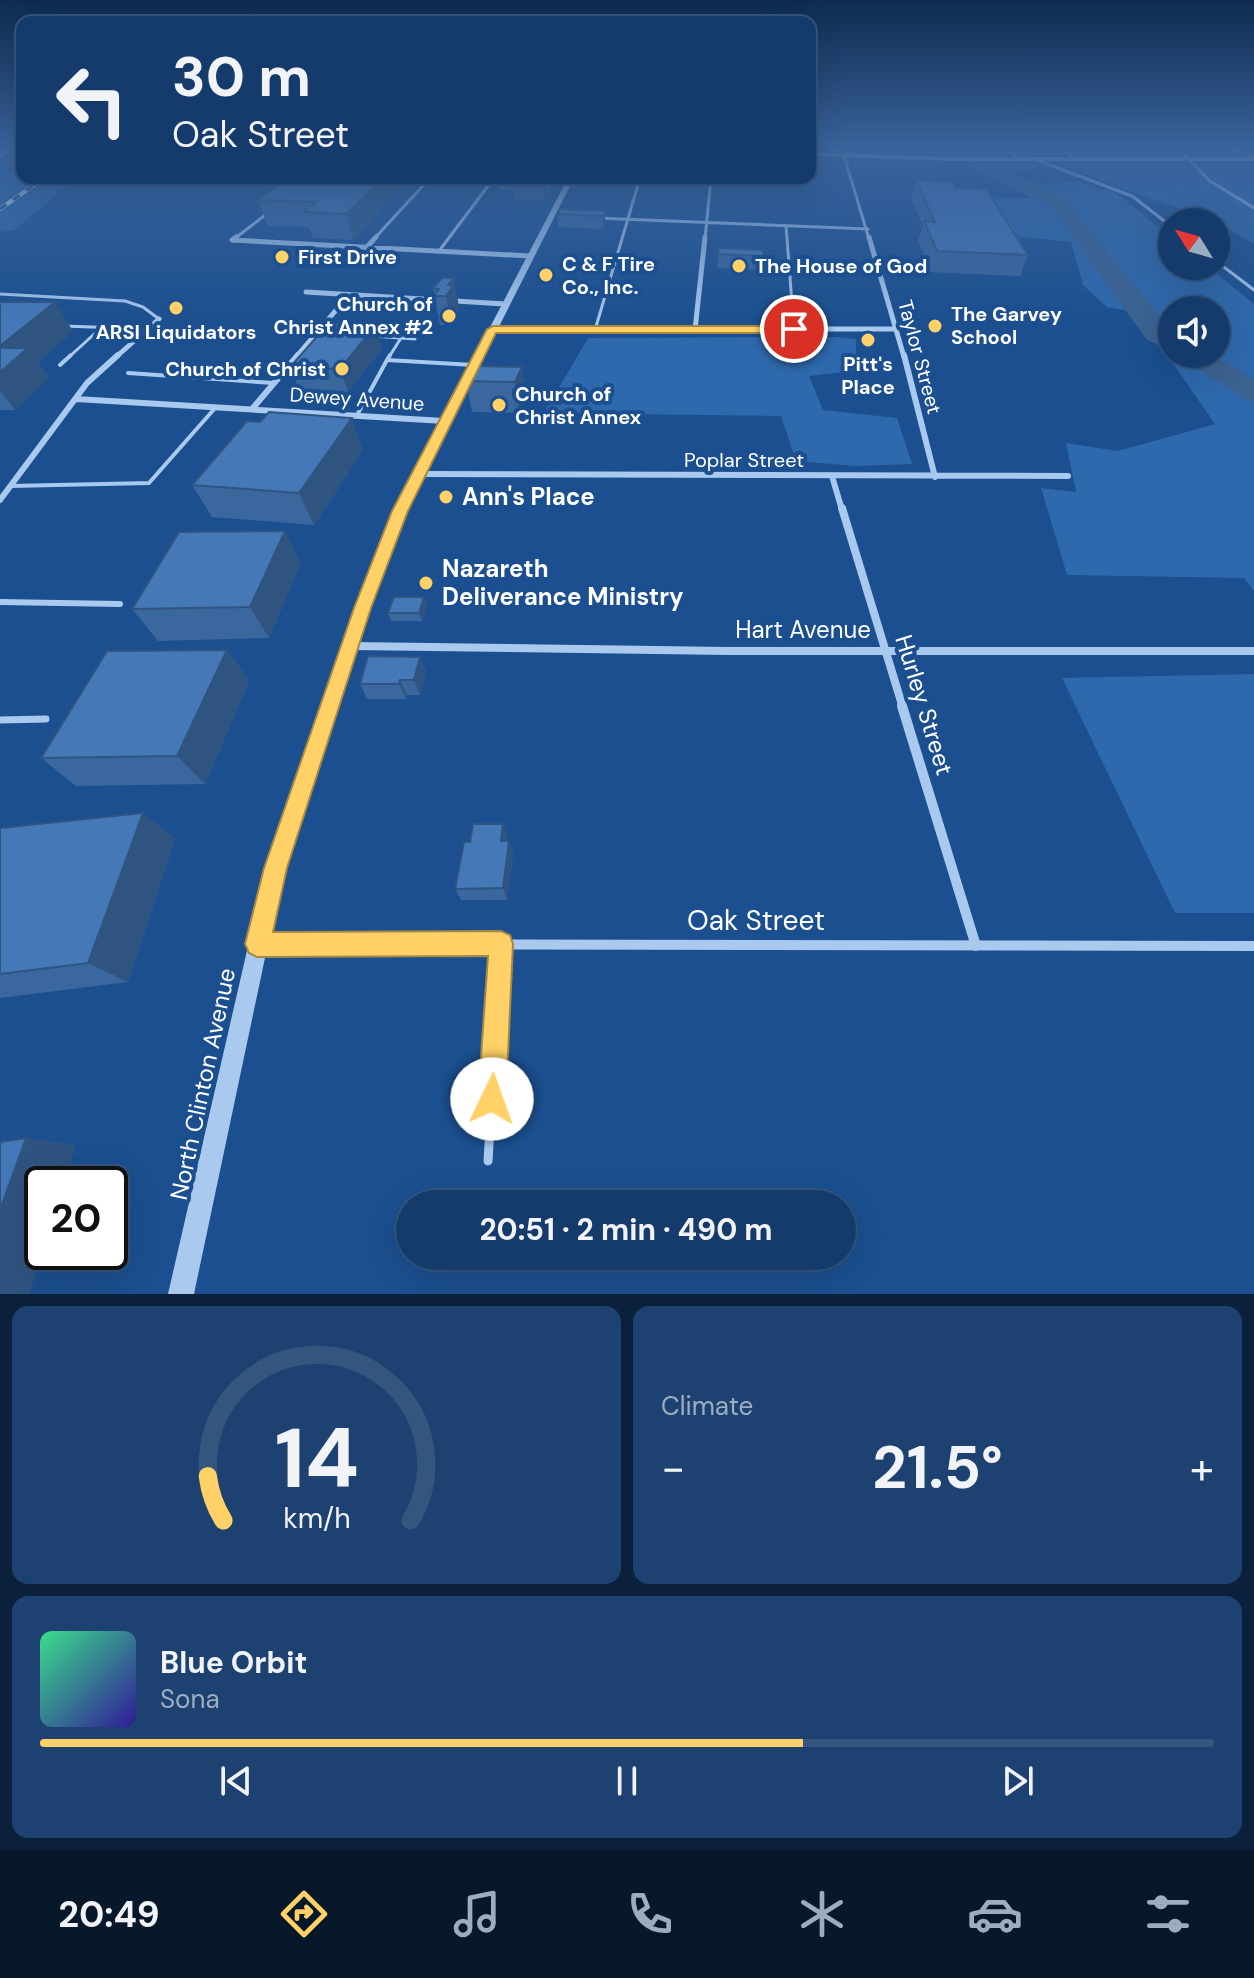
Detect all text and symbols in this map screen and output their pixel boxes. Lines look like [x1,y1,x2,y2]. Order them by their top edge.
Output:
text: 30 m [172,40,311,113]
icon: left [40,48,144,152]
text: Oak Street [172,111,349,158]
north arrow [1158,208,1230,280]
map controls [1158,208,1230,368]
place label: First Drive [298,244,397,270]
marker: First Drive [273,248,291,266]
place label: C & F Tire Co., Inc. [562,251,655,300]
place label: The House of God [755,253,927,279]
marker: The House of God [730,257,748,275]
marker: C & F Tire Co., Inc. [537,266,555,284]
place label: Church of Christ Annex #2 [274,291,433,340]
pin [760,295,828,363]
button: sound [1158,296,1230,368]
street label: Taylor Street [892,297,948,417]
marker: ARSI Liquidators [167,299,185,317]
place label: The Garvey School [951,301,1062,350]
marker: Church of Christ Annex #2 [440,307,458,325]
icon: arrive [772,307,816,351]
marker: The Garvey School [926,317,944,335]
place label: ARSI Liquidators [96,319,256,345]
marker: Pitt's Place [859,331,877,349]
place label: Pitt's Place [841,351,895,400]
place label: Church of Christ [165,356,326,382]
marker: Church of Christ [333,360,351,378]
street label: Dewey Avenue [289,381,425,417]
place label: Church of Christ Annex [515,381,642,430]
marker: Church of Christ Annex [490,396,508,414]
street label: Poplar Street [684,447,804,473]
place label: Ann's Place [462,481,595,512]
marker: Ann's Place [437,488,455,506]
place label: Nazareth Deliverance Ministry [442,553,684,612]
marker: Nazareth Deliverance Ministry [417,574,435,592]
street label: Hart Avenue [735,614,871,645]
street label: Hurley Street [888,631,961,779]
street label: Oak Street [687,902,825,939]
street label: North Clinton Avenue [163,965,242,1203]
position arrow [450,1057,534,1141]
speed limit sign: 20 [24,1166,128,1270]
text: 20:51 · 2 min · 490 m [479,1210,773,1249]
text: Climate [661,1389,753,1423]
text: 14 [274,1404,359,1513]
text: 21.5° [872,1428,1003,1507]
text: − [661,1439,685,1497]
text: + [1190,1439,1214,1497]
text: km/h [283,1500,350,1537]
text: Blue Orbit [160,1643,307,1682]
text: Sona [160,1682,220,1716]
icon: previous [214,1759,258,1803]
icon: pause [605,1759,649,1803]
icon: next [996,1759,1040,1803]
icon: directions [276,1886,332,1942]
icon: music [449,1886,505,1942]
icon: phone [622,1886,678,1942]
icon: climate [794,1886,850,1942]
icon: car [967,1886,1023,1942]
icon: filters [1140,1886,1196,1942]
text: 20:49 [58,1891,160,1938]

